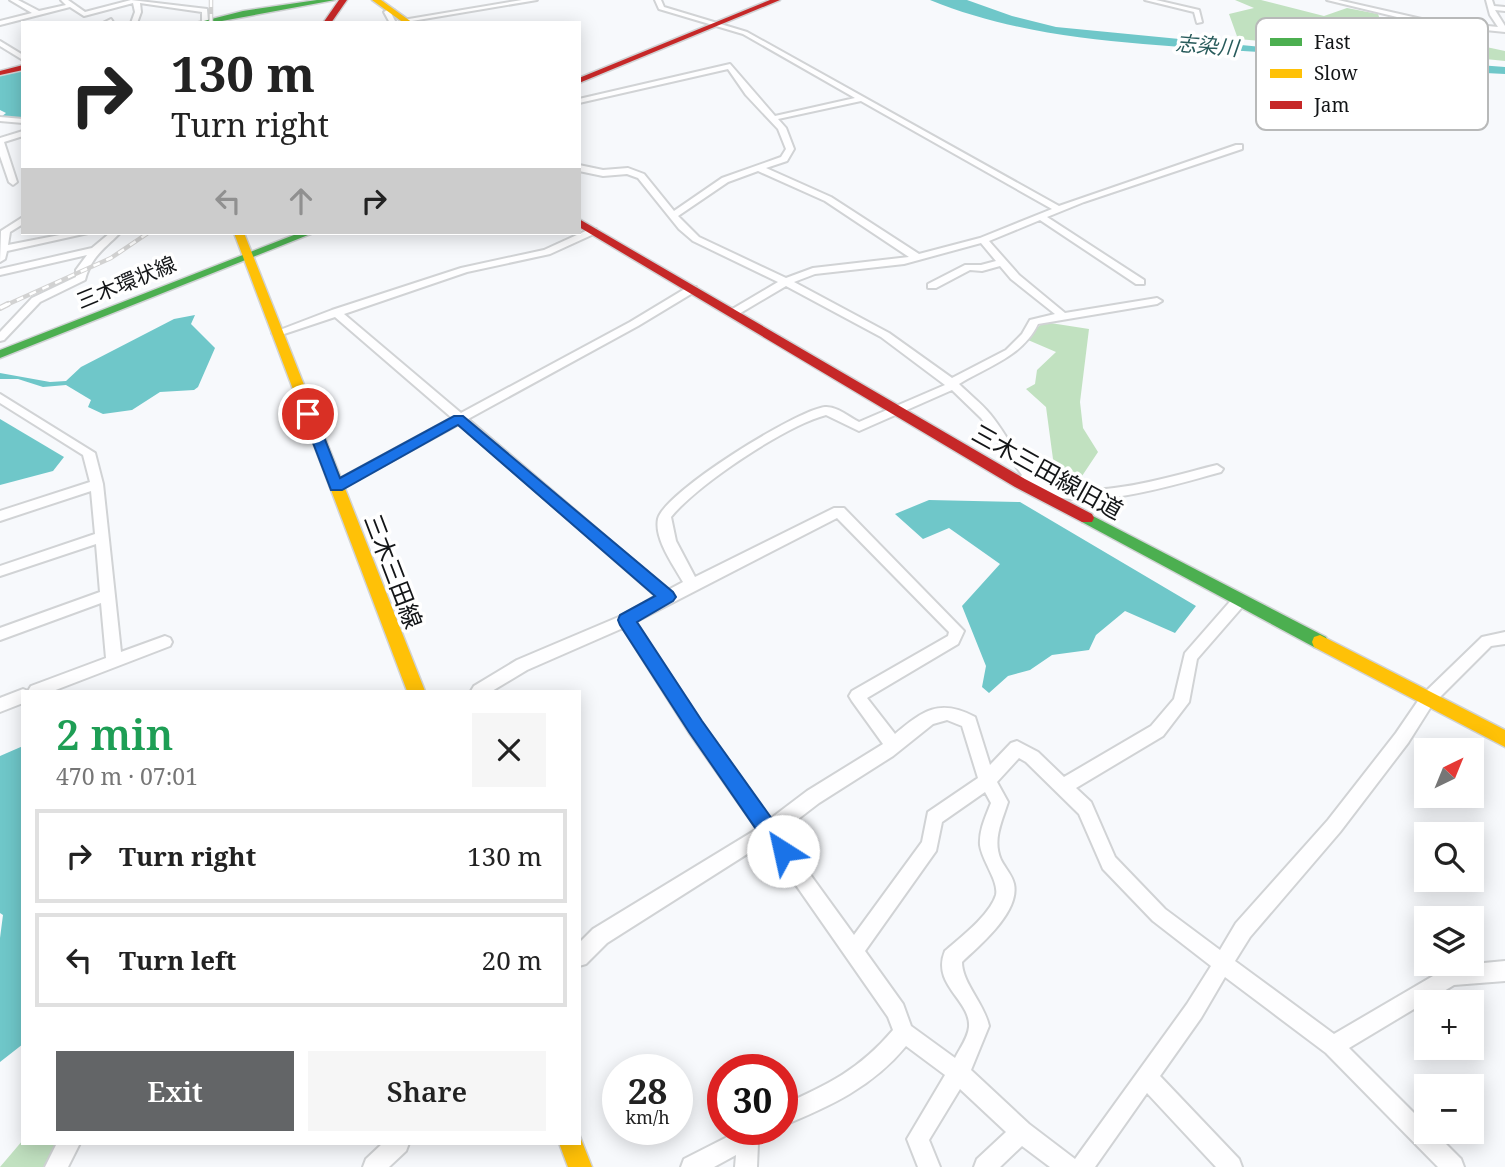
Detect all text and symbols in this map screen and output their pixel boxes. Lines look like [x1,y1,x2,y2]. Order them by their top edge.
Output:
legend [1256,18,1488,130]
water label: 志染川 [1174,28,1242,62]
text: Fast [1314,29,1351,55]
text: 130 m [171,40,315,106]
icon: right [56,49,147,140]
text: Slow [1314,60,1358,86]
text: Jam [1313,92,1349,118]
text: Turn right [171,103,329,146]
icon: left [209,182,247,220]
icon: ahead [282,182,320,220]
icon: right [355,182,393,220]
street label: 三木環状線 [72,249,180,315]
pin [278,384,338,444]
icon: arrive [289,395,327,433]
street label: 三木三田線旧道 [967,416,1129,526]
street label: 三木三田線 [357,509,431,633]
text: 2 min [56,705,173,762]
button: close [472,713,546,787]
north arrow [1414,738,1484,808]
map controls [1414,738,1484,1144]
text: 470 m · 07:01 [56,760,198,792]
position arrow [746,814,820,888]
button: search [1414,822,1484,892]
icon: right [60,837,98,875]
text: Turn right [119,838,256,874]
text: 130 m [467,838,542,874]
button: layers [1414,906,1484,976]
icon: left [60,941,98,979]
text: Turn left [119,942,236,978]
text: 20 m [482,942,542,978]
button: + [1414,990,1484,1060]
button: Exit [56,1051,294,1131]
button: Share [308,1051,546,1131]
speed limit sign: 30 [707,1054,798,1145]
text: 28 [628,1067,667,1114]
button: − [1414,1074,1484,1144]
text: km/h [625,1105,670,1129]

